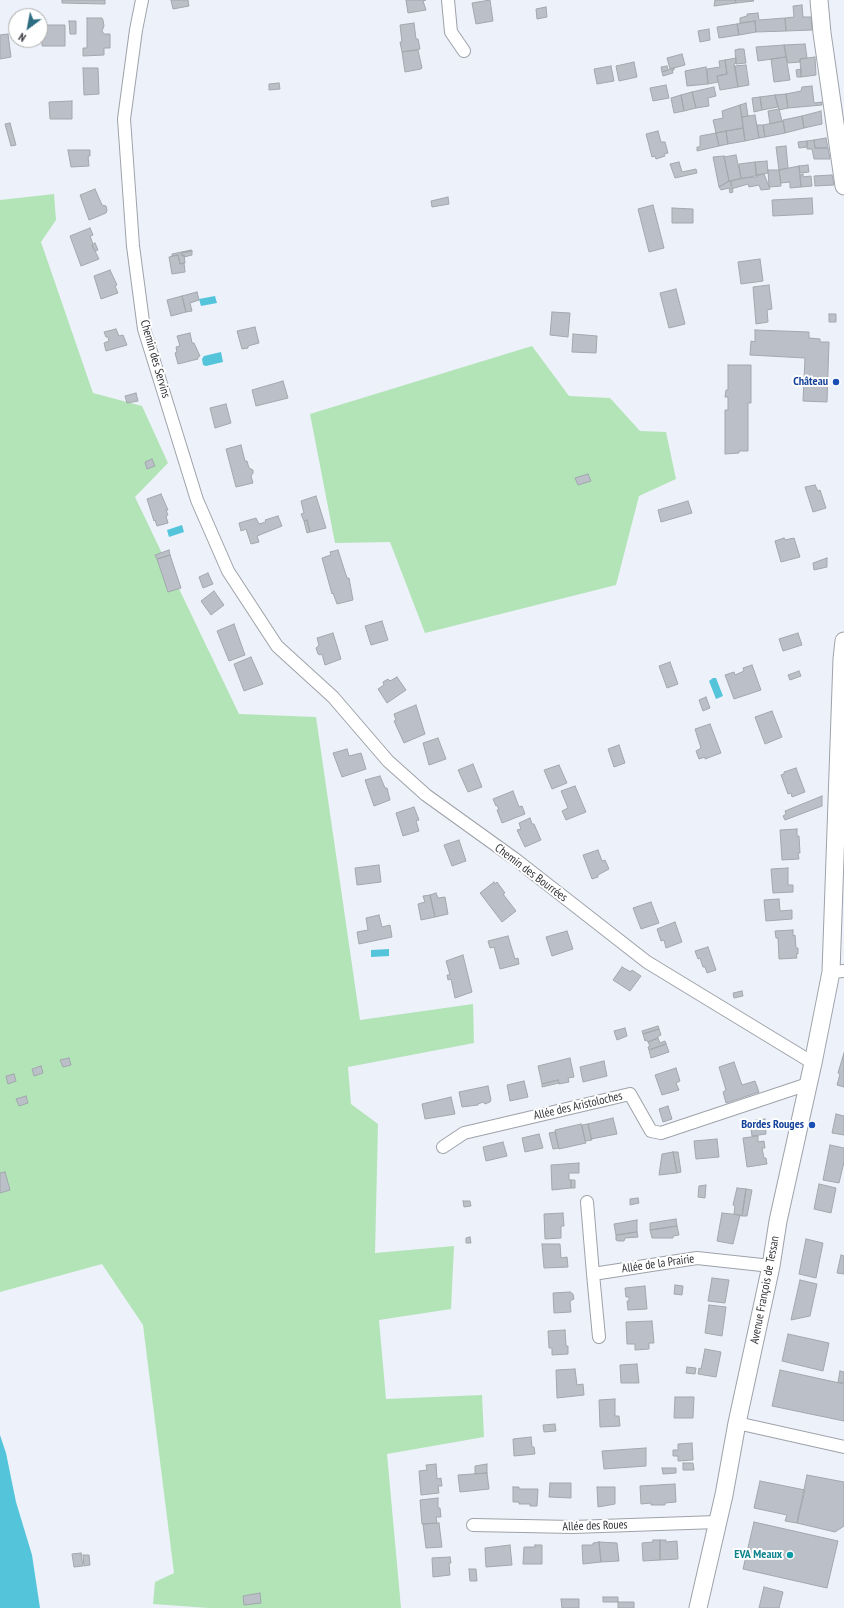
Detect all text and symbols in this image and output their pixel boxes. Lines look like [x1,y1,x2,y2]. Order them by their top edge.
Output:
north arrow [8,8,48,48]
text: N [16,30,28,45]
street label: Chemin des Servins [137,318,173,400]
place label: Château [793,375,828,389]
marker: Château [831,377,841,387]
street label: Chemin des Bourrées [492,841,570,905]
street label: Allée des Aristoloches [532,1089,624,1123]
place label: Bordes Rouges [741,1118,804,1132]
marker: Bordes Rouges [807,1120,817,1130]
street label: Avenue François de Tessan [747,1235,783,1345]
street label: Allée de la Prairie [621,1252,695,1276]
street label: Allée des Roues [562,1518,628,1534]
place label: EVA Meaux [734,1548,782,1562]
marker: EVA Meaux [785,1550,795,1560]

